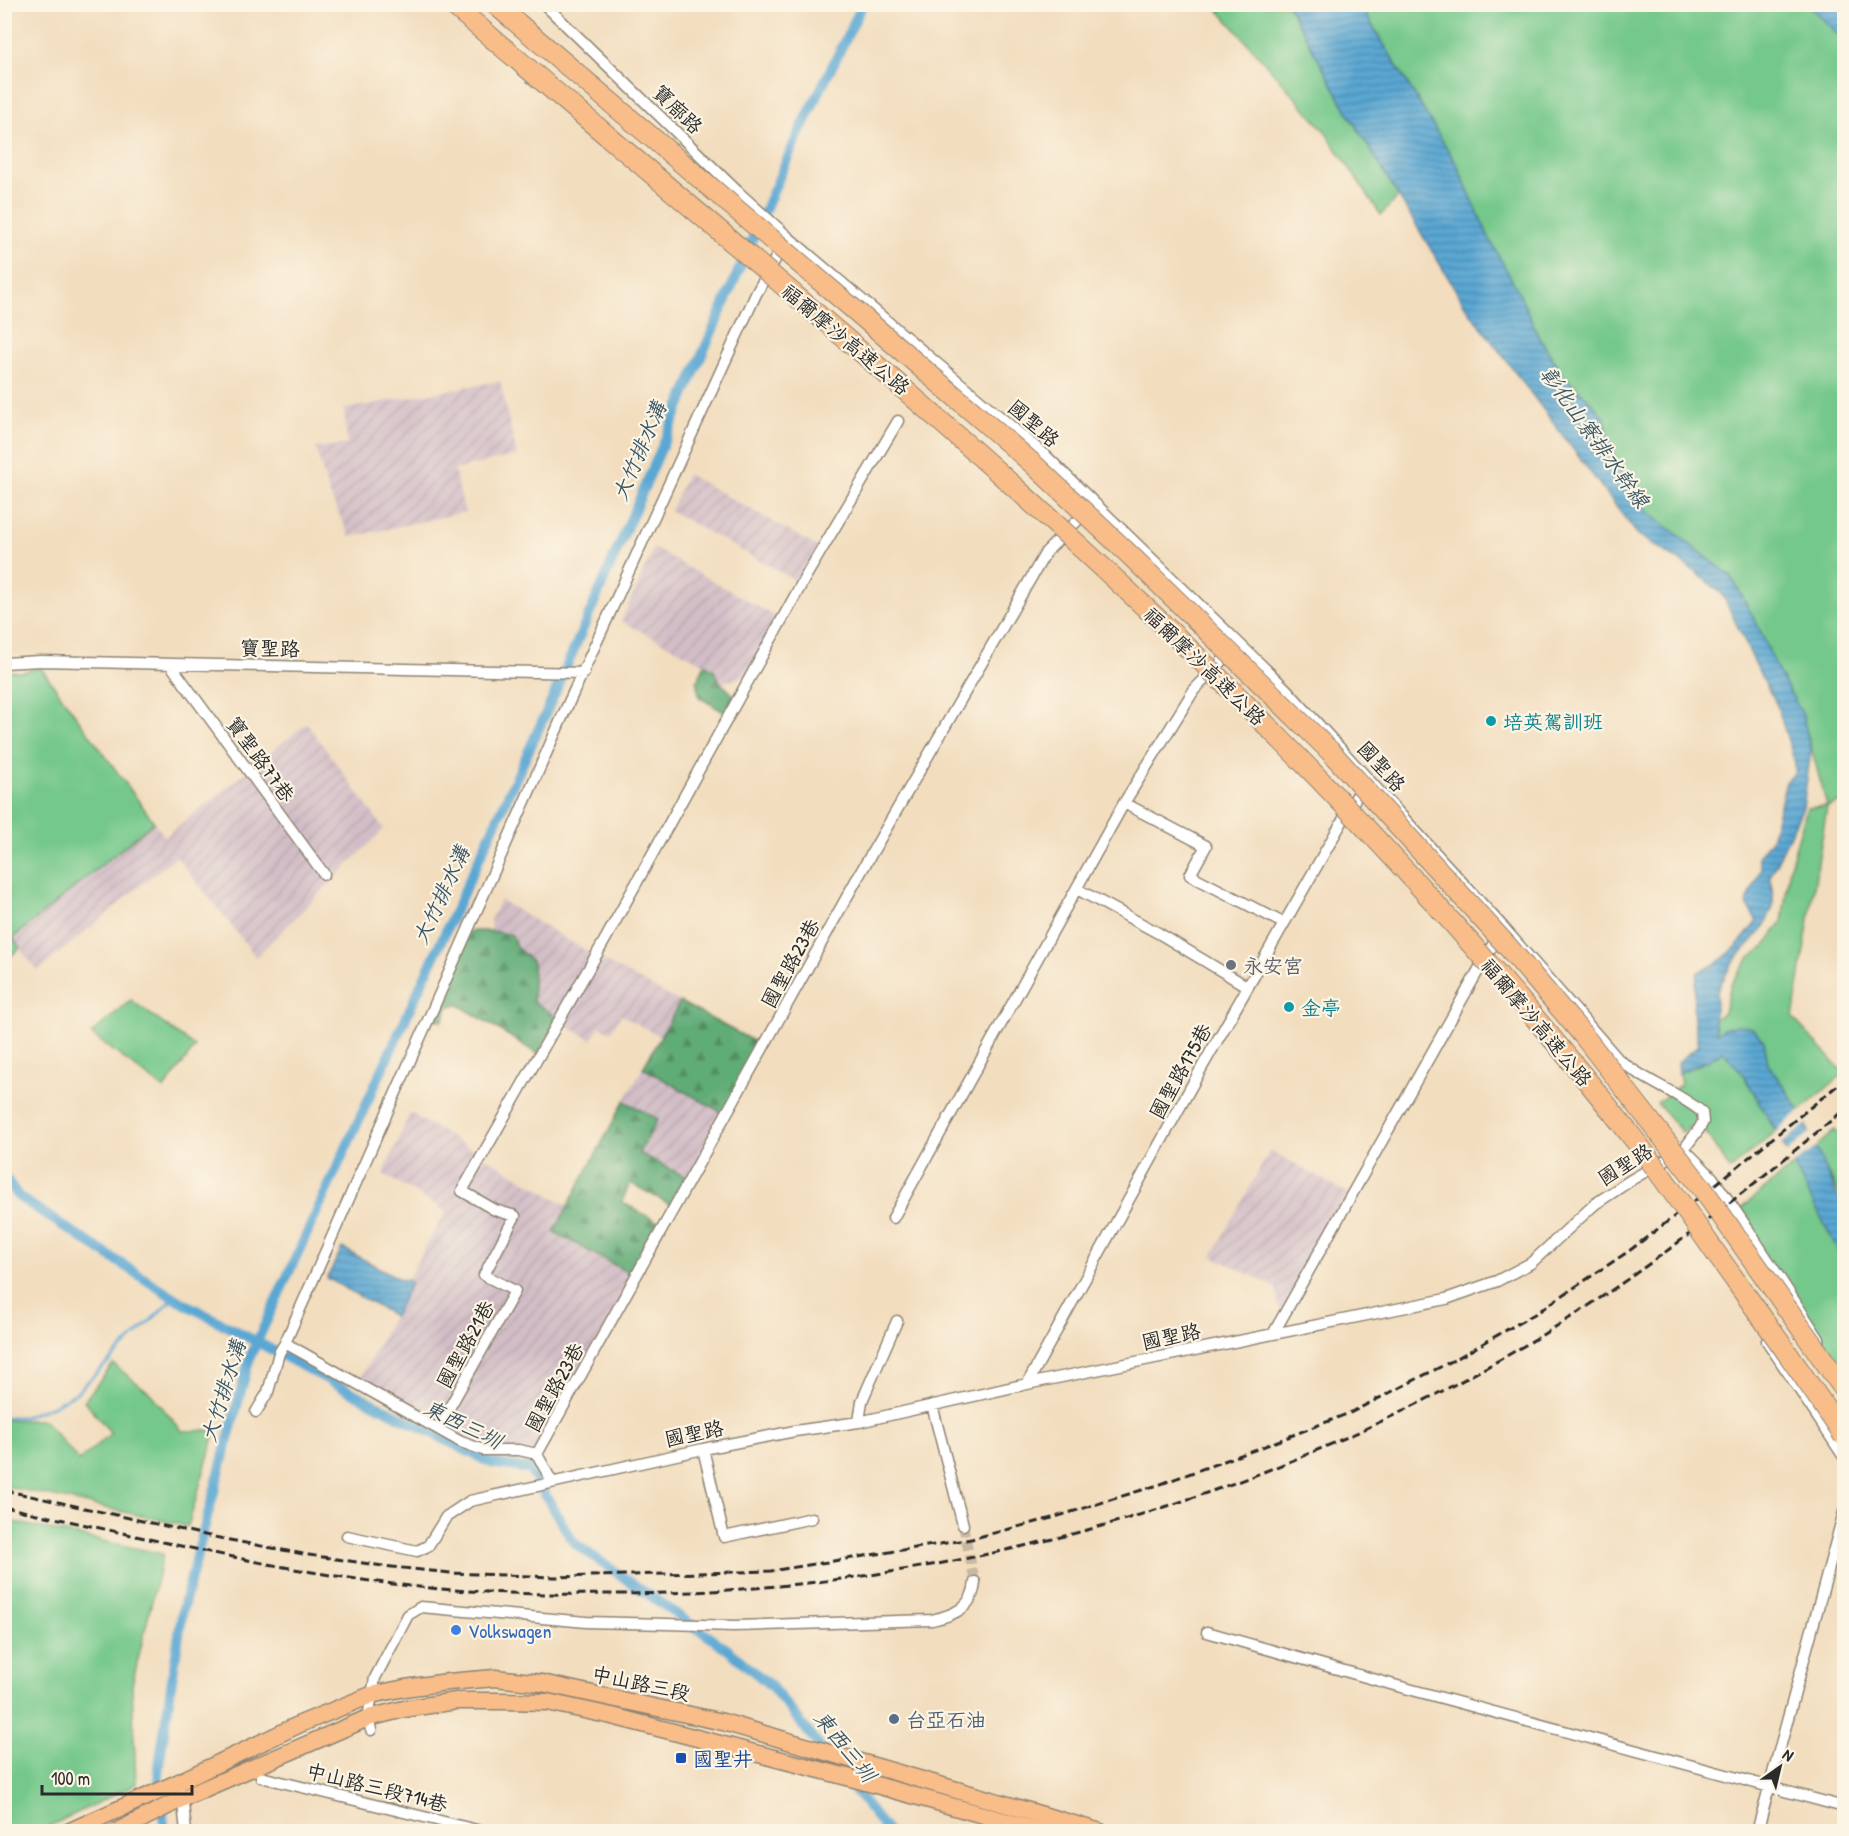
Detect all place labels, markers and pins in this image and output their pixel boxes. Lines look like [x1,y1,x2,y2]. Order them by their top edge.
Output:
place label: 培英駕訓班 [1503,708,1603,735]
marker: 培英駕訓班 [1484,714,1498,728]
place label: 永安宮 [1243,952,1303,979]
marker: 永安宮 [1224,958,1238,972]
place label: 金亭 [1301,994,1341,1021]
marker: 金亭 [1282,1000,1296,1014]
place label: Volkswagen [468,1617,552,1644]
marker: Volkswagen [449,1623,463,1637]
place label: 台亞石油 [906,1706,986,1733]
marker: 台亞石油 [887,1712,901,1726]
place label: 國聖井 [693,1745,753,1772]
marker: 國聖井 [674,1751,688,1765]

